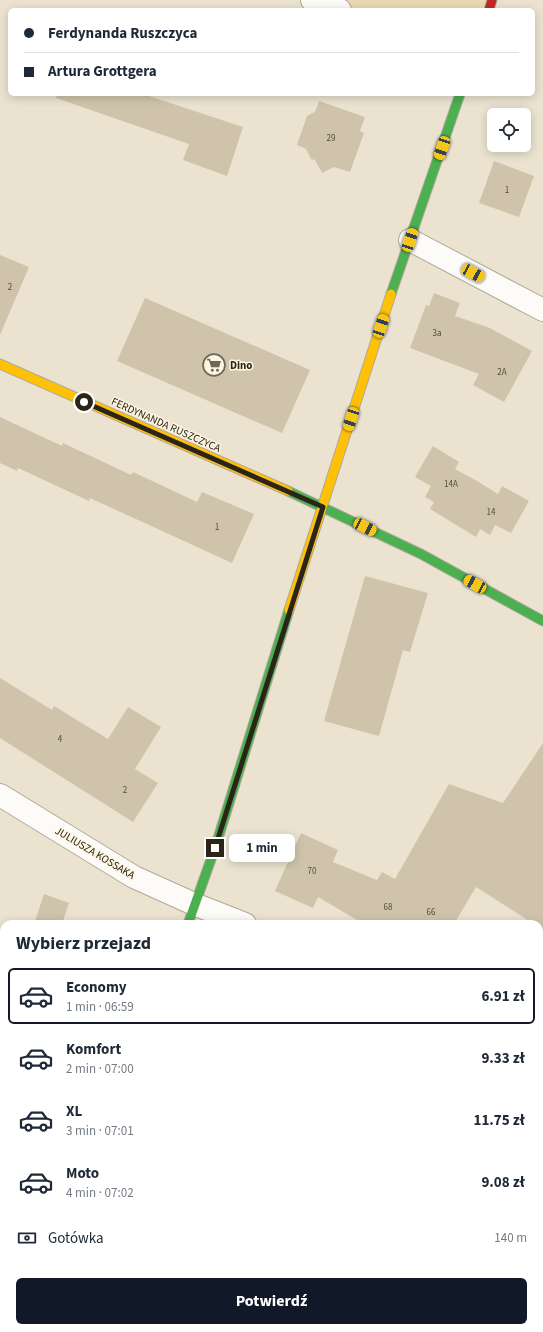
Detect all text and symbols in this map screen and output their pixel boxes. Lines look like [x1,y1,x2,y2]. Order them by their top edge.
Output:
text: Ferdynanda Ruszczyca [48,23,198,44]
text: Artura Grottgera [48,61,157,82]
map controls [487,108,531,152]
button: locate [487,108,531,152]
house number: 29 [327,132,336,145]
car [432,135,452,161]
house number: 1 [505,184,509,197]
car [400,227,420,253]
car [460,262,486,284]
house number: 2 [8,281,13,294]
car [372,313,390,339]
house number: 3a [432,327,442,340]
supermarket icon: Dino [201,352,227,378]
place label: Dino [230,358,252,373]
house number: 2A [497,366,507,379]
route start [75,393,93,411]
street label: FERDYNANDA RUSZCZYCA [109,394,223,456]
car [342,406,360,432]
house number: 14A [444,478,458,491]
house number: 14 [487,506,496,519]
car [352,516,378,538]
house number: 1 [215,521,219,534]
car [462,573,488,595]
house number: 4 [58,733,63,746]
house number: 2 [123,784,128,797]
street label: JULIUSZA KOSSAKA [52,823,138,883]
callout: 1 min [229,834,295,862]
route end [206,839,224,857]
text: 1 min [246,839,278,857]
house number: 70 [308,865,317,878]
house number: 68 [384,901,393,914]
house number: 66 [427,906,436,919]
text: Wybierz przejazd [16,931,151,956]
text: Economy [66,977,127,998]
icon: car [18,978,54,1014]
text: 6.91 zł [481,986,525,1007]
text: 1 min · 06:59 [66,998,134,1016]
text: Komfort [66,1039,121,1060]
icon: car [18,1040,54,1076]
text: 9.33 zł [481,1048,525,1069]
text: 2 min · 07:00 [66,1060,134,1078]
text: XL [66,1101,82,1122]
icon: car [18,1102,54,1138]
text: 11.75 zł [474,1110,525,1131]
text: 3 min · 07:01 [66,1122,134,1140]
text: Moto [66,1163,99,1184]
icon: car [18,1164,54,1200]
text: 9.08 zł [481,1172,525,1193]
text: 4 min · 07:02 [66,1184,134,1202]
icon: cash [16,1227,38,1249]
text: Gotówka [48,1228,104,1249]
text: 140 m [494,1229,527,1247]
button: Potwierdź [16,1278,527,1324]

